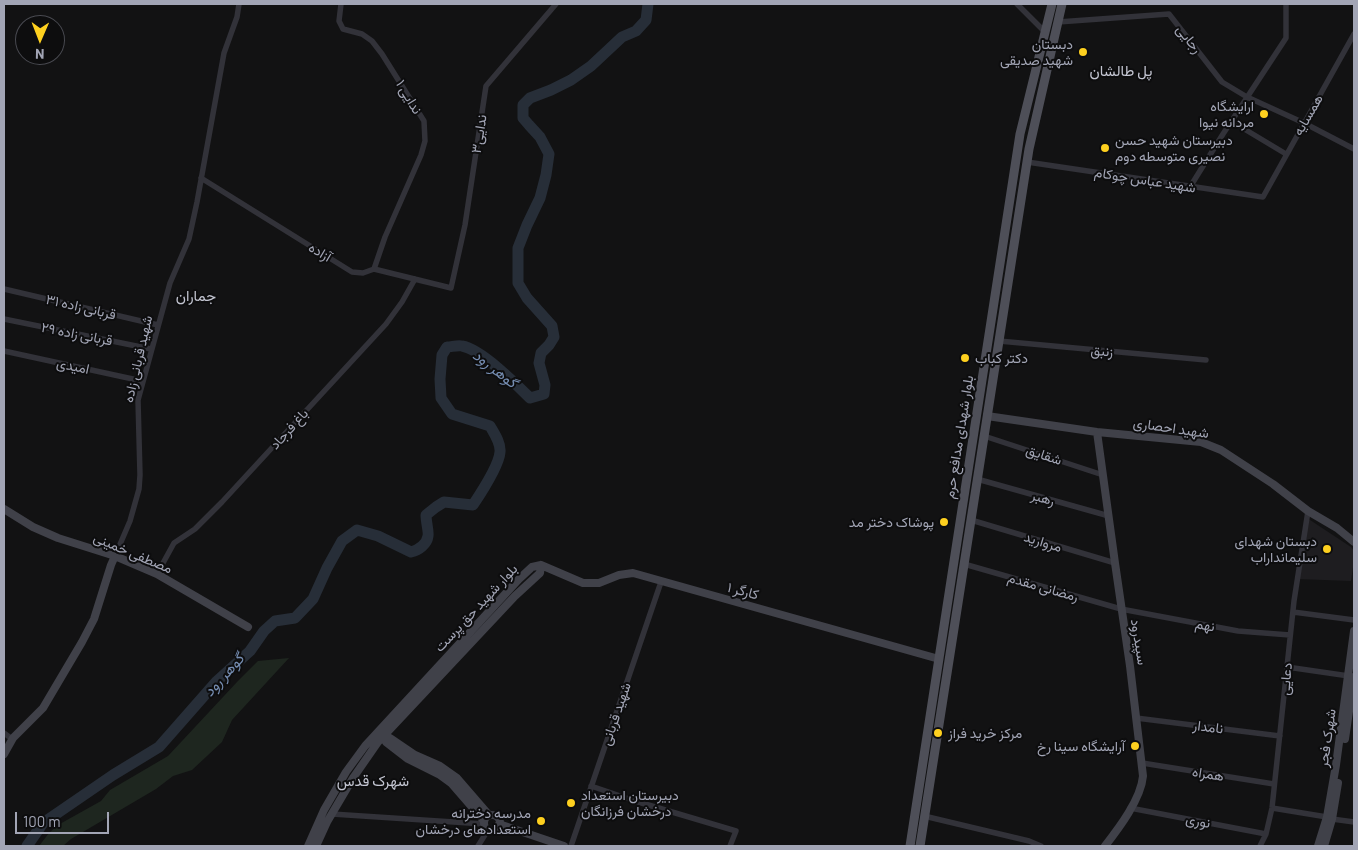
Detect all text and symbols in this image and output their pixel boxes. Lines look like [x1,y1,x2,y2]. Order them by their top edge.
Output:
north arrow [15,15,65,65]
street label: رجایی [1172,21,1206,57]
place label: دبستان شهید صدیقی [1000,36,1073,68]
text: N [35,46,45,63]
marker: دبستان شهید صدیقی [1077,46,1089,58]
district label: پل طالشان [1090,62,1152,80]
street label: ندایی ۱ [392,77,426,117]
street label: همسایه [1290,91,1326,139]
place label: ارایشگاه مردانه نیوا [1199,98,1254,130]
marker: ارایشگاه مردانه نیوا [1258,108,1270,120]
street label: ندایی۳ [468,113,490,155]
place label: دبیرستان شهید حسن نصیری متوسطه دوم [1115,132,1233,164]
marker: دبیرستان شهید حسن نصیری متوسطه دوم [1099,142,1111,154]
street label: شهید عباس چوکام [1093,164,1197,196]
street label: آزاده [306,239,334,265]
district label: جماران [176,287,216,305]
street label: قربانی زاده ۳۱ [44,291,118,323]
street label: شهید قربانی زاده [120,314,156,404]
street label: قربانی زاده ۲۹ [40,319,114,349]
street label: زنبق [1090,342,1114,360]
water label: گوهر رود [469,346,521,392]
place label: دکتر کباب [975,350,1028,366]
marker: دکتر کباب [959,352,971,364]
street label: امیدی [55,354,91,378]
street label: بلوار شهدای مدافع حرم [941,374,977,500]
street label: باغ فرجاد [266,405,312,453]
street label: شهید احصاری [1132,414,1210,442]
street label: شقایق [1024,441,1064,469]
street label: رهبر [1029,487,1057,509]
place label: پوشاک دختر مد [849,514,934,530]
marker: پوشاک دختر مد [938,516,950,528]
street label: مروارید [1022,528,1064,556]
street label: مصطفی خمینی [91,529,175,577]
place label: دبستان شهدای سلیمانداراب [1234,533,1317,566]
marker: دبستان شهدای سلیمانداراب [1321,543,1333,555]
street label: بلوار شهید حق پرست [431,561,521,655]
street label: رمضانی مقدم [1006,569,1080,605]
street label: کارگر ۱ [725,579,761,603]
street label: نهم [1194,615,1216,635]
street label: سپیدرود [1127,618,1151,666]
water label: گوهر رود [200,650,248,700]
street label: دعایی [1276,662,1296,696]
street label: شهید قربانی [597,680,635,748]
street label: شهرک فجر [1315,708,1339,768]
street label: نامدار [1192,717,1224,737]
place label: مرکز خرید فراز [948,725,1022,741]
marker: مرکز خرید فراز [932,727,944,739]
place label: آرایشگاه سینا رخ [1037,738,1125,754]
marker: آرایشگاه سینا رخ [1129,740,1141,752]
street label: همراه [1191,763,1225,785]
district label: شهرک قدس [337,772,409,790]
place label: دبیرستان استعداد درخشان فرزانگان [581,787,679,820]
marker: دبیرستان استعداد درخشان فرزانگان [565,797,577,809]
scale bar [18,802,111,834]
place label: مدرسه دخترانه استعدادهای درخشان [415,805,531,838]
street label: نوری [1184,810,1212,832]
text: 100 m [23,812,61,830]
marker: مدرسه دخترانه استعدادهای درخشان [535,815,547,827]

